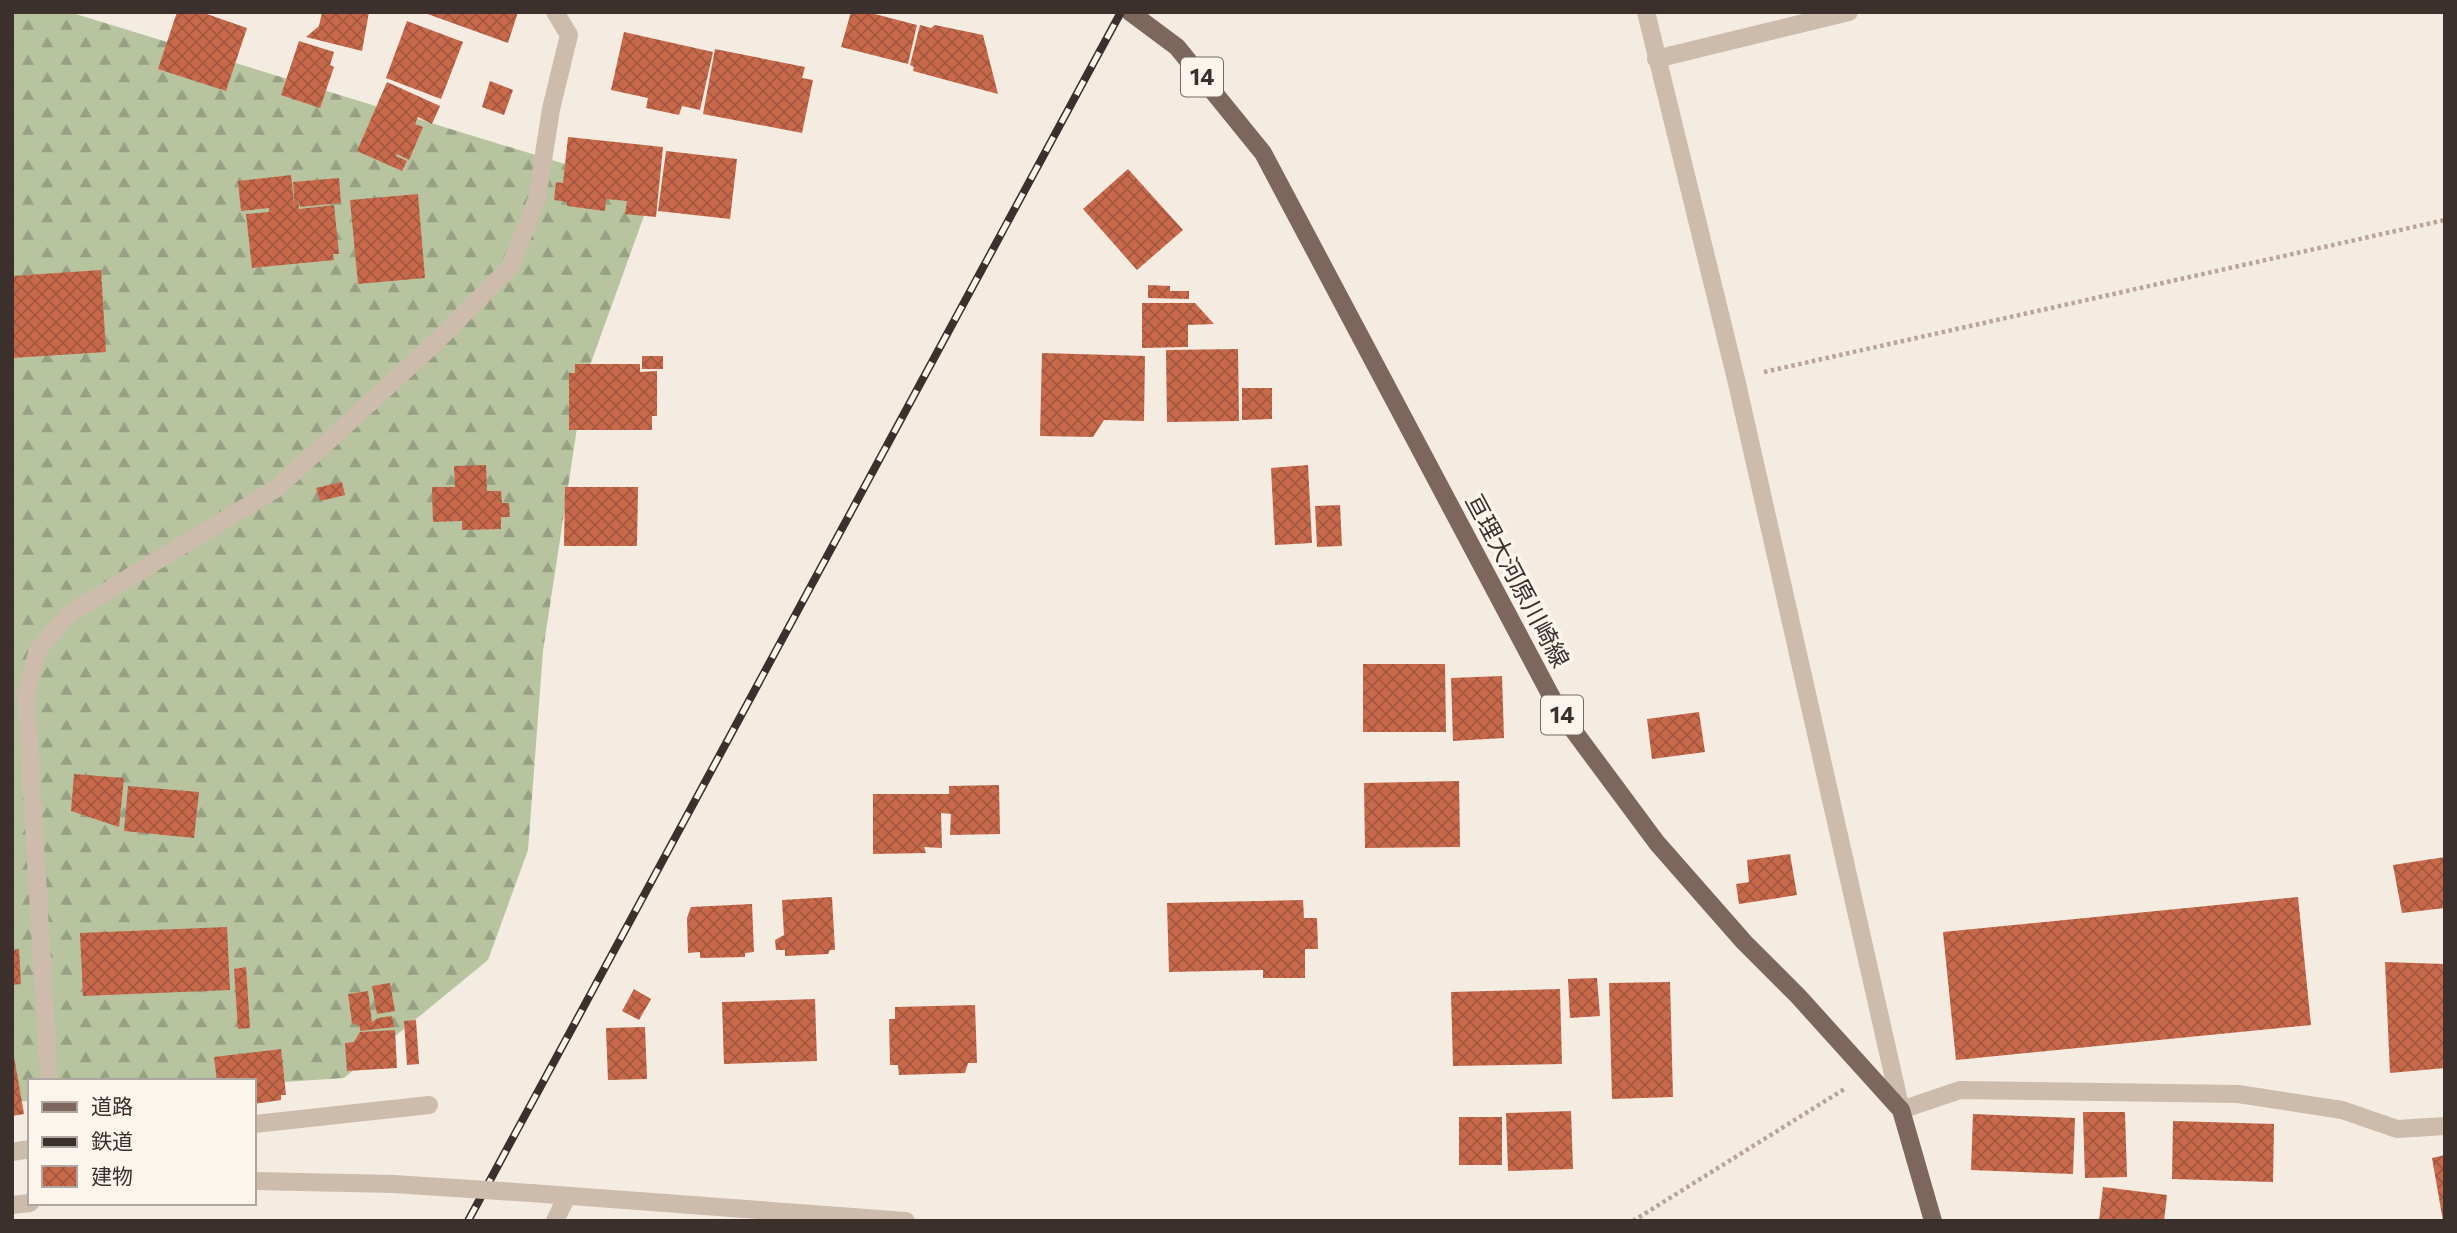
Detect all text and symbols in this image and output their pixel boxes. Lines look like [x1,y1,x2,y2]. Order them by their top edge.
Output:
road number: 14 [1181,58,1223,96]
street label: 亘理大河原川崎線 [1460,489,1576,672]
road number: 14 [1541,695,1583,734]
legend [28,1079,256,1205]
text: 道路 [91,1093,133,1118]
text: 鉄道 [91,1128,133,1153]
text: 建物 [91,1163,133,1188]

